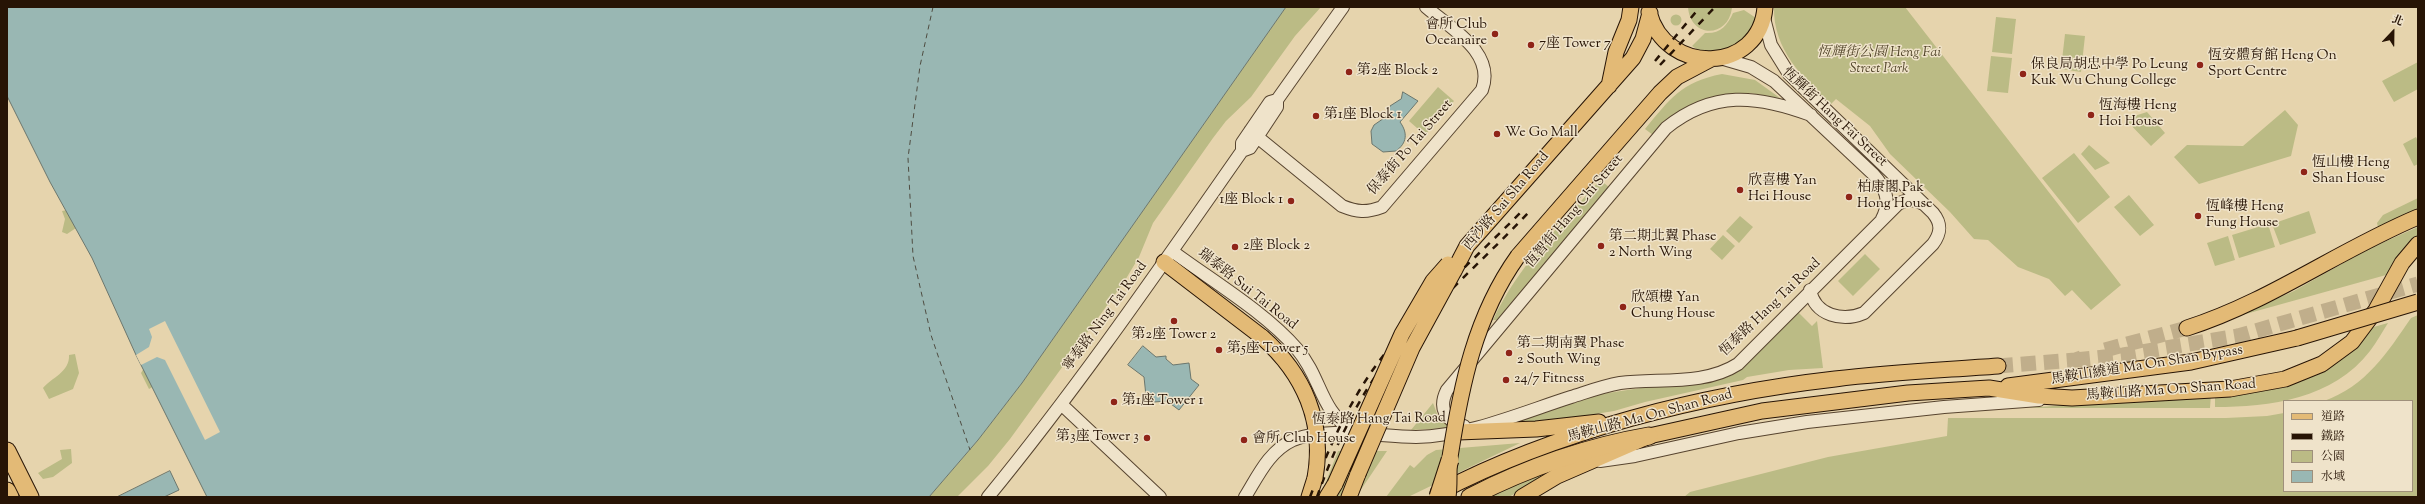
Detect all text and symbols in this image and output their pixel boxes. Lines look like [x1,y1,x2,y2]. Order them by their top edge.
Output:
text: 北 [2389,11,2406,30]
north arrow [2373,12,2413,52]
place label: 會所 Club Oceanaire [1425,18,1487,50]
marker: 會所 Club Oceanaire [1490,29,1500,39]
place label: 7座 Tower 7 [1539,37,1611,53]
marker: 7座 Tower 7 [1526,40,1536,50]
park label: 恆輝街公園 Heng Fai Street Park [1817,46,1941,78]
place label: 恆安體育館 Heng On Sport Centre [2208,49,2337,82]
place label: 保良局胡忠中學 Po Leung Kuk Wu Chung College [2031,58,2188,90]
marker: 恆安體育館 Heng On Sport Centre [2195,60,2205,70]
place label: 第2座 Block 2 [1357,64,1438,80]
street label: 恆輝街 Hang Fai Street [1778,65,1890,171]
marker: 第2座 Block 2 [1344,67,1354,77]
marker: 保良局胡忠中學 Po Leung Kuk Wu Chung College [2018,69,2028,79]
street label: 保泰街 Po Tai Street [1365,97,1457,199]
place label: 恆海樓 Heng Hoi House [2099,99,2177,132]
place label: 第1座 Block 1 [1324,108,1402,124]
marker: 恆海樓 Heng Hoi House [2086,110,2096,120]
marker: 第1座 Block 1 [1311,111,1321,121]
place label: We Go Mall [1505,126,1578,142]
marker: We Go Mall [1492,129,1502,139]
street label: 西沙路 Sai Sha Road [1461,149,1553,255]
street label: 恆智街 Hang Chi Street [1523,152,1627,272]
place label: 恆山樓 Heng Shan House [2312,156,2390,188]
marker: 恆山樓 Heng Shan House [2299,167,2309,177]
place label: 欣喜樓 Yan Hei House [1748,174,1817,206]
place label: 柏康閣 Pak Hong House [1857,181,1933,214]
marker: 欣喜樓 Yan Hei House [1735,185,1745,195]
marker: 柏康閣 Pak Hong House [1844,192,1854,202]
place label: 1座 Block 1 [1219,193,1283,209]
marker: 1座 Block 1 [1286,196,1296,206]
place label: 恆峰樓 Heng Fung House [2206,200,2284,232]
marker: 恆峰樓 Heng Fung House [2193,211,2203,221]
place label: 第二期北翼 Phase 2 North Wing [1609,230,1717,262]
place label: 2座 Block 2 [1243,239,1310,255]
marker: 第二期北翼 Phase 2 North Wing [1596,241,1606,251]
marker: 2座 Block 2 [1230,242,1240,252]
street label: 瑞泰路 Sui Tai Road [1194,246,1300,334]
street label: 恆泰路 Hang Tai Road [1717,255,1825,361]
street label: 寧泰路 Ning Tai Road [1061,259,1151,375]
place label: 欣頌樓 Yan Chung House [1631,291,1715,324]
marker: 欣頌樓 Yan Chung House [1618,302,1628,312]
marker: 第2座 Tower 2 [1169,316,1179,326]
place label: 第2座 Tower 2 [1132,328,1216,344]
place label: 第二期南翼 Phase 2 South Wing [1517,337,1625,370]
place label: 第5座 Tower 5 [1227,342,1308,358]
street label: 馬鞍山繞道 Ma On Shan Bypass [2050,343,2244,389]
marker: 第5座 Tower 5 [1214,345,1224,355]
marker: 第二期南翼 Phase 2 South Wing [1504,348,1514,358]
place label: 24/7 Fitness [1514,372,1584,388]
marker: 24/7 Fitness [1501,375,1511,385]
street label: 馬鞍山路 Ma On Shan Road [2086,377,2256,405]
street label: 馬鞍山路 Ma On Shan Road [1566,387,1734,447]
place label: 第1座 Tower 1 [1122,394,1203,410]
marker: 第1座 Tower 1 [1109,397,1119,407]
legend [2283,400,2413,492]
text: 道路 [2321,408,2345,426]
street label: 恆泰路 Hang Tai Road [1312,410,1446,430]
text: 鐵路 [2321,428,2345,446]
place label: 第3座 Tower 3 [1056,430,1139,446]
place label: 會所 Club House [1252,432,1355,448]
marker: 第3座 Tower 3 [1142,433,1152,443]
marker: 會所 Club House [1239,435,1249,445]
text: 公園 [2321,448,2345,466]
text: 水域 [2321,468,2345,486]

